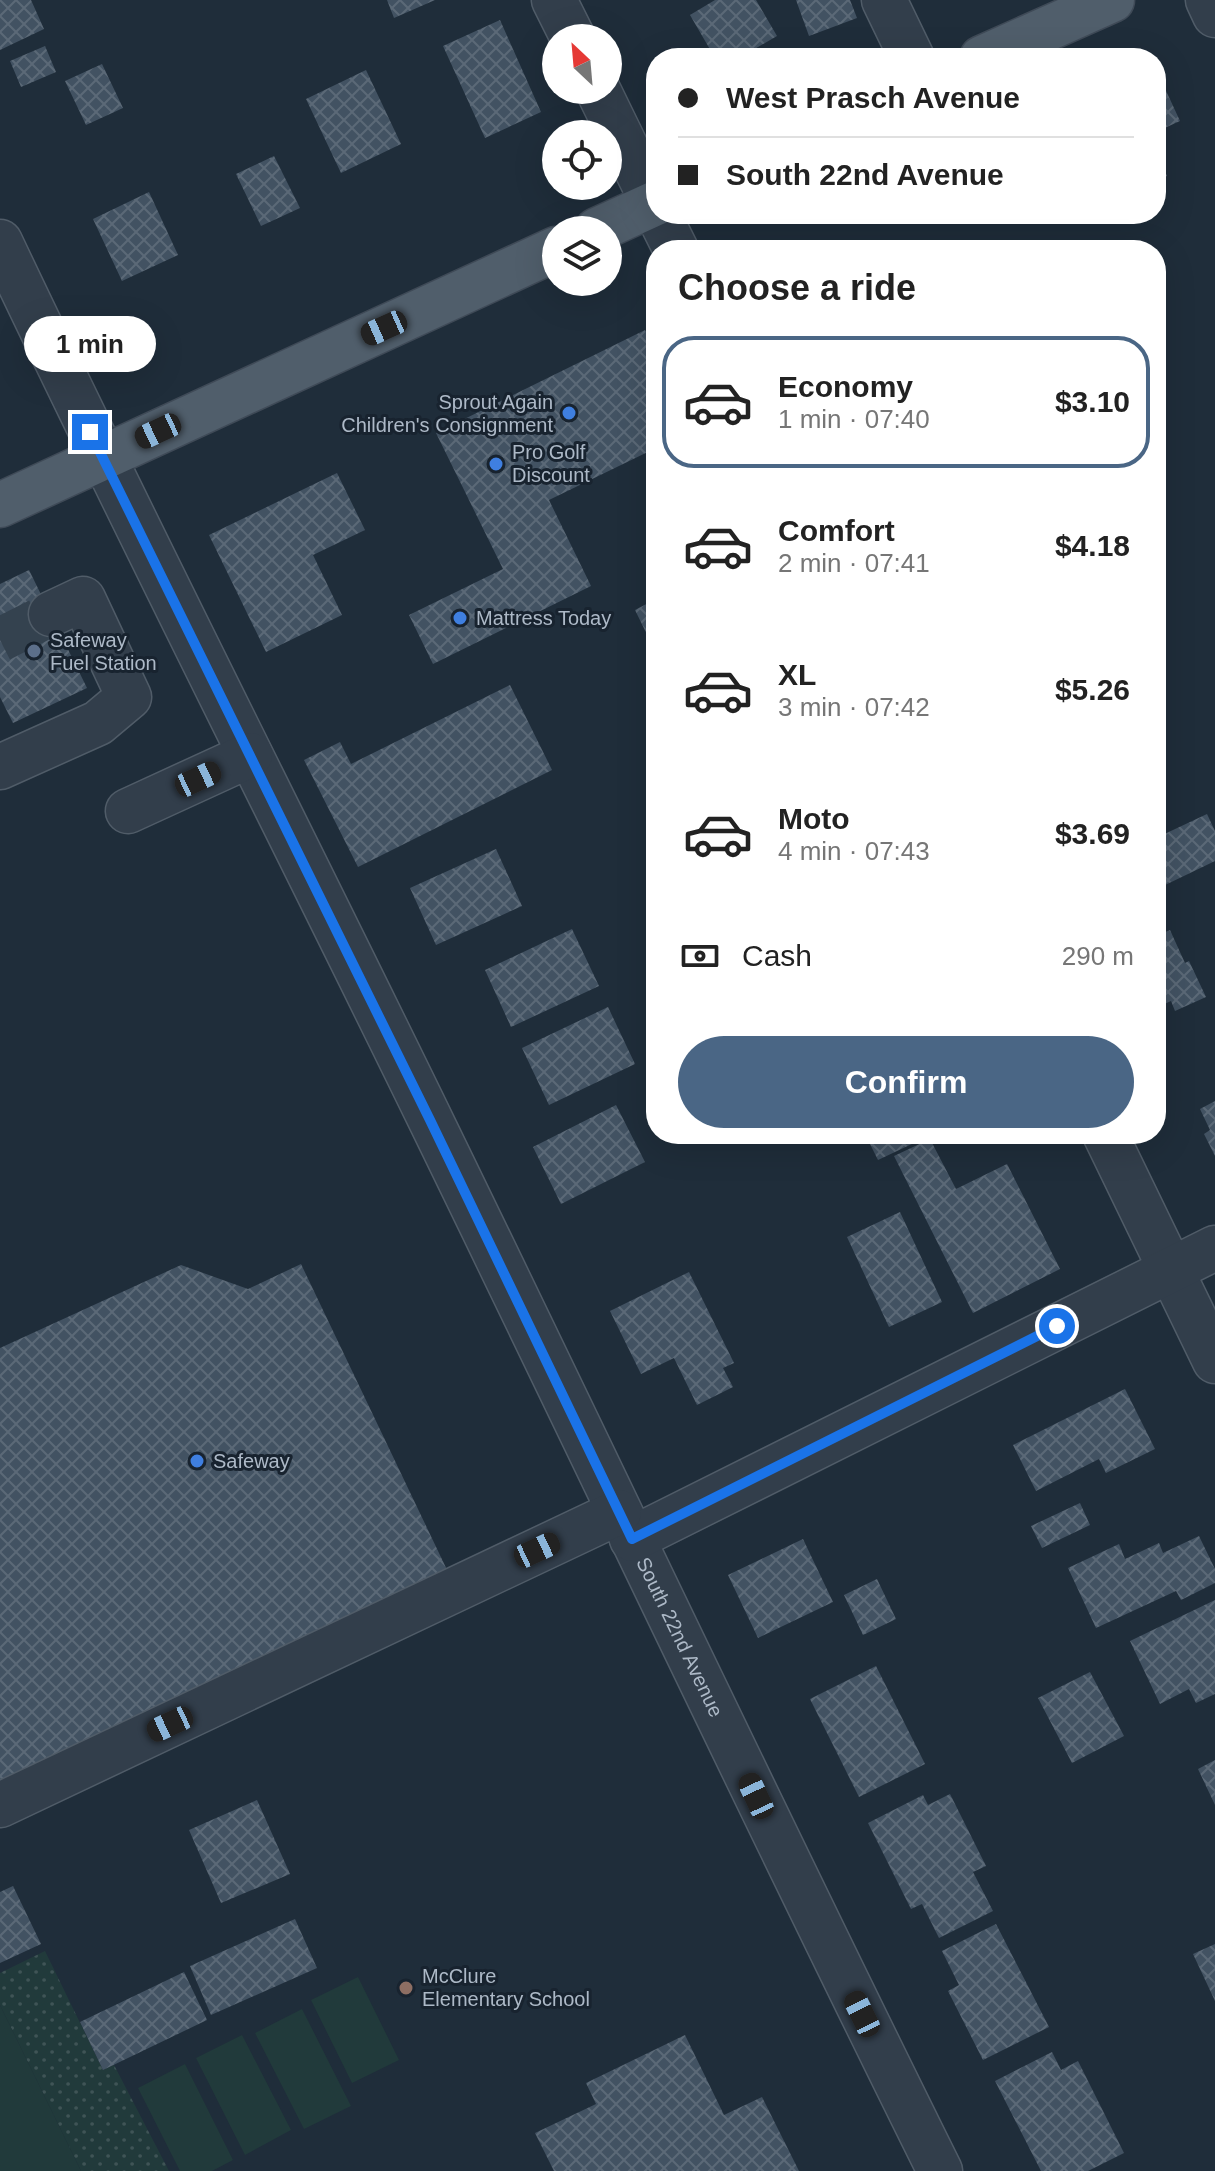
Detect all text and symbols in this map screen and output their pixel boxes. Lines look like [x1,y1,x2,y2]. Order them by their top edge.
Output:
north arrow [542,24,622,104]
map controls [542,24,622,296]
text: West Prasch Avenue [726,81,1020,114]
button: locate [542,120,622,200]
text: South 22nd Avenue [726,158,1004,191]
button: layers [542,216,622,296]
text: Choose a ride [678,267,916,308]
car [357,307,411,349]
callout: 1 min [24,316,156,372]
text: 1 min [56,329,124,359]
icon: car [682,366,754,438]
text: Economy [778,370,913,403]
text: $3.10 [1055,385,1130,418]
place label: Sprout Again Children's Consignment [341,391,553,436]
marker: Sprout Again Children's Consignment [560,404,578,422]
text: 1 min · 07:40 [778,404,930,434]
car [131,410,185,452]
route end [72,414,108,450]
place label: Pro Golf Discount [512,441,590,486]
marker: Pro Golf Discount [487,455,505,473]
icon: car [682,510,754,582]
text: Comfort [778,514,895,547]
text: $4.18 [1055,529,1130,562]
text: 2 min · 07:41 [778,548,930,578]
place label: Mattress Today [476,607,611,629]
marker: Mattress Today [451,609,469,627]
place label: Safeway Fuel Station [50,629,157,674]
marker: Safeway Fuel Station [25,642,43,660]
icon: car [682,654,754,726]
text: XL [778,658,816,691]
text: $5.26 [1055,673,1130,706]
text: 3 min · 07:42 [778,692,930,722]
car [171,758,225,800]
icon: car [682,798,754,870]
text: Moto [778,802,850,835]
text: $3.69 [1055,817,1130,850]
text: 4 min · 07:43 [778,836,930,866]
icon: cash [678,934,722,978]
text: Cash [742,939,812,972]
text: 290 m [1062,941,1134,971]
button: Confirm [678,1036,1134,1128]
route start [1039,1308,1075,1344]
place label: Safeway [213,1450,290,1472]
marker: Safeway [188,1452,206,1470]
car [510,1529,564,1571]
street label: South 22nd Avenue [632,1554,728,1720]
car [143,1703,197,1745]
car [735,1769,777,1823]
place label: McClure Elementary School [422,1965,590,2010]
marker: McClure Elementary School [397,1979,415,1997]
car [841,1987,883,2041]

